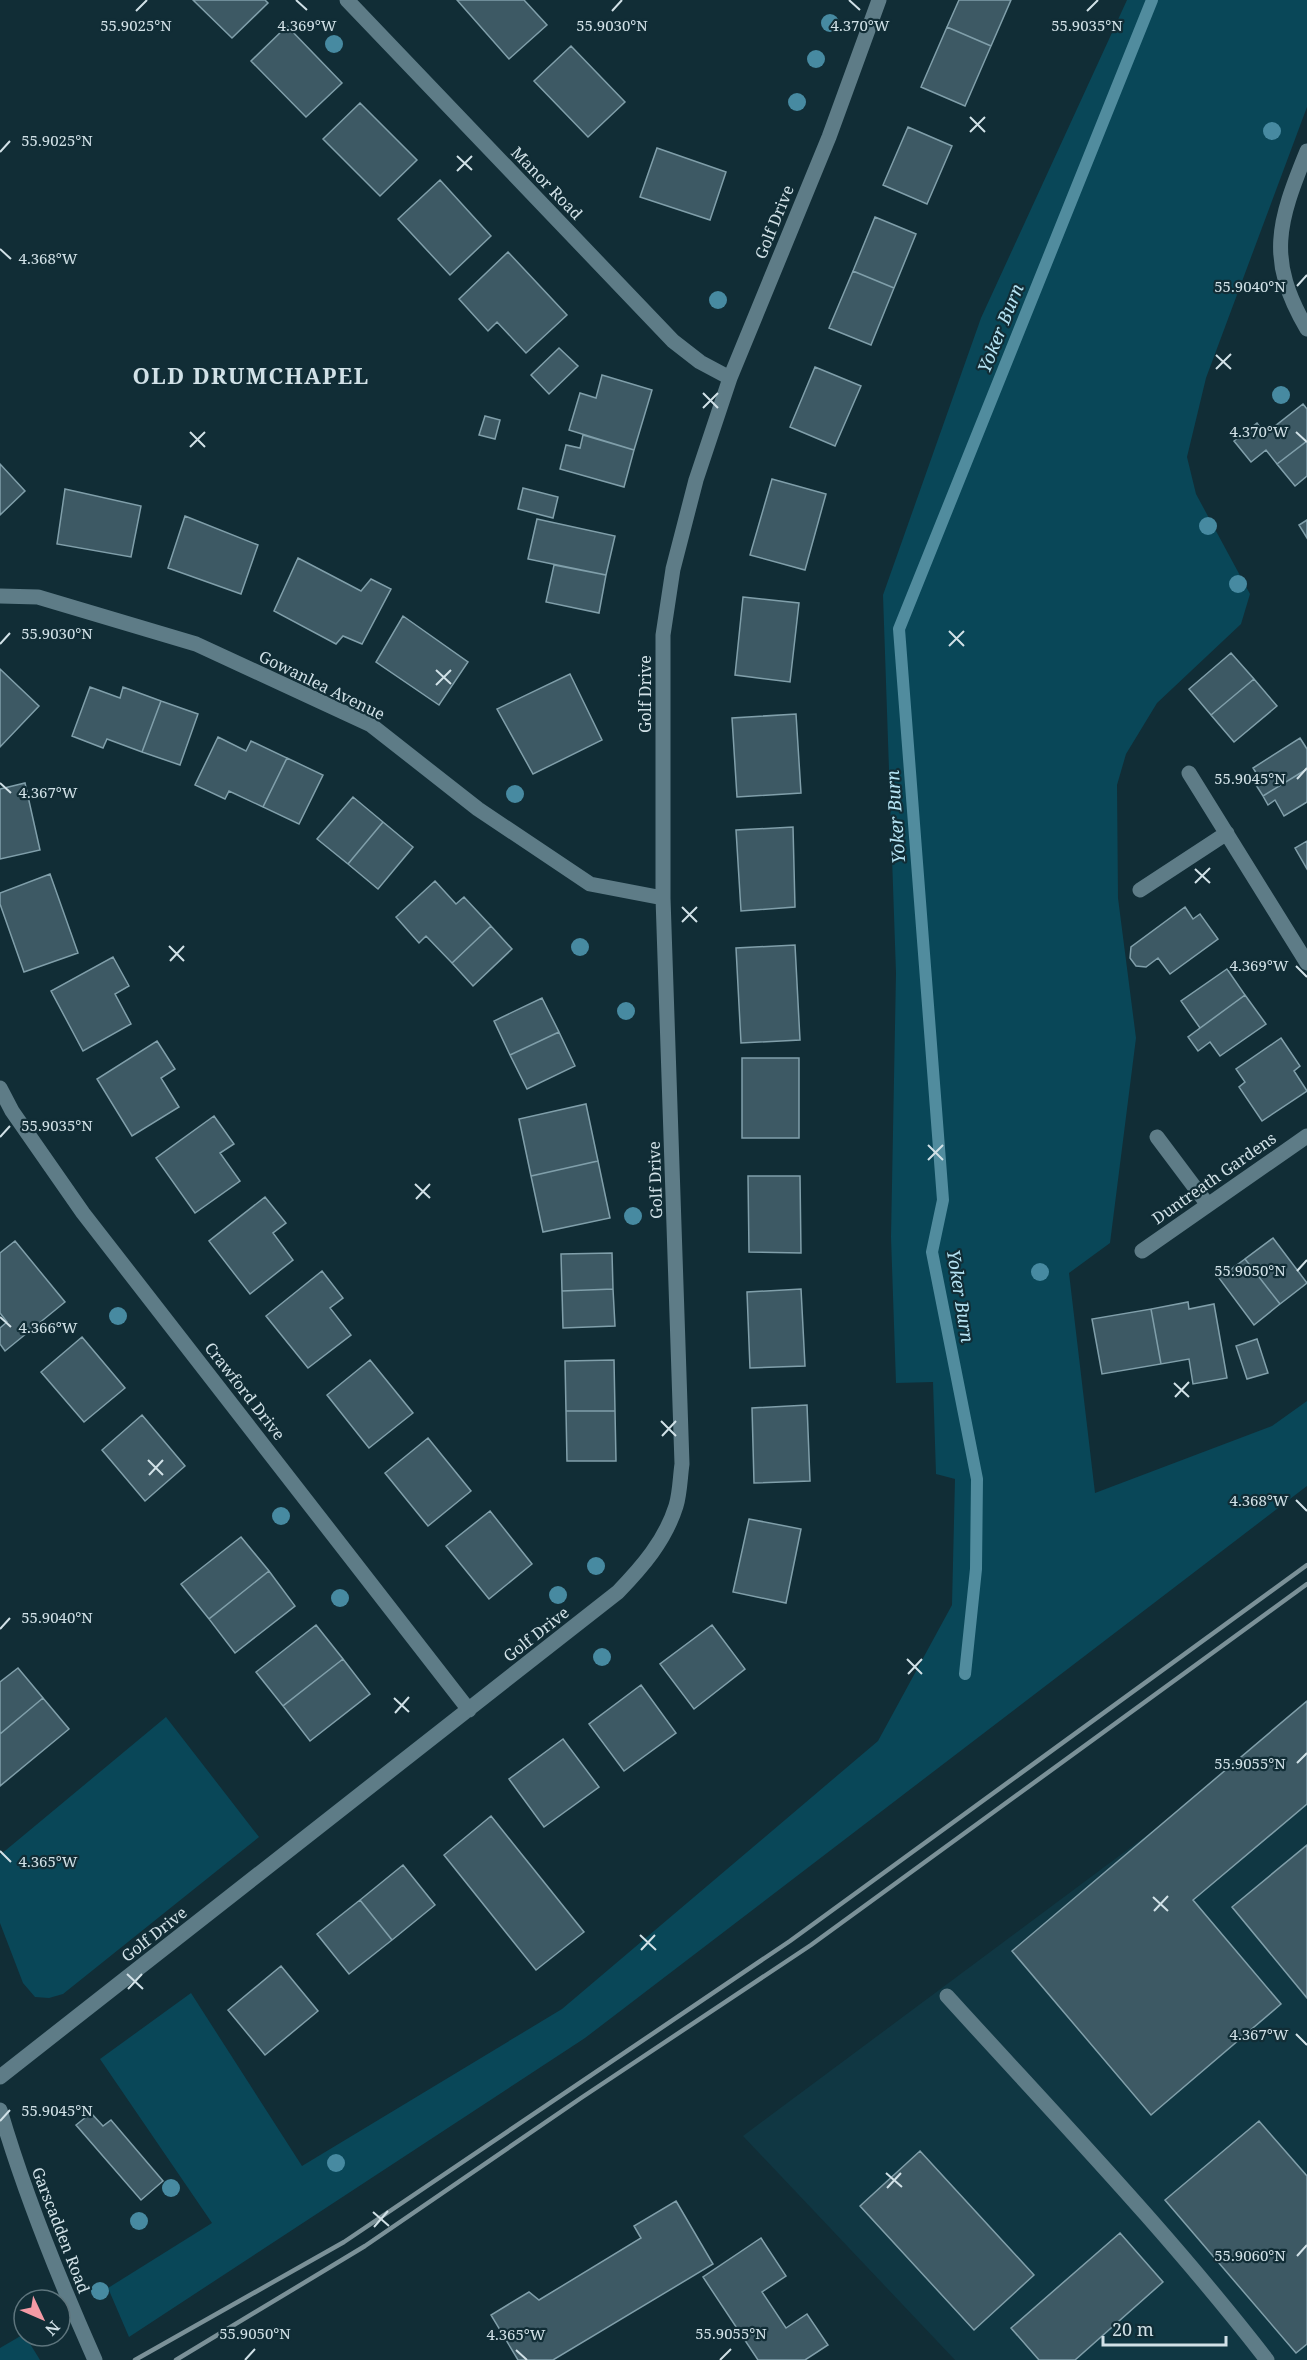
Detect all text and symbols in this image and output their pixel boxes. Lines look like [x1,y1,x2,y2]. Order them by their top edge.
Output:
text: 55.9025°N [100,15,172,35]
text: 4.369°W [278,15,337,35]
text: 55.9030°N [576,15,648,35]
text: 4.370°W [831,15,890,35]
text: 55.9035°N [1051,15,1123,35]
text: 55.9025°N [21,130,93,150]
street label: Manor Road [506,142,588,225]
street label: Golf Drive [749,182,799,262]
text: 4.368°W [19,248,78,268]
text: 55.9040°N [1214,276,1286,296]
water label: Yoker Burn [971,280,1029,376]
district label: OLD DRUMCHAPEL [132,360,370,390]
text: 4.370°W [1230,421,1289,441]
text: 55.9030°N [21,623,93,643]
street label: Gowanlea Avenue [255,645,389,725]
street label: Golf Drive [634,655,656,733]
text: 55.9045°N [1214,768,1286,788]
water label: Yoker Burn [880,769,910,865]
text: 4.367°W [19,782,78,802]
text: 4.369°W [1230,955,1289,975]
text: 55.9035°N [21,1115,93,1135]
street label: Duntreath Gardens [1148,1127,1280,1229]
street label: Golf Drive [643,1141,667,1219]
water label: Yoker Burn [942,1248,980,1344]
text: 55.9050°N [1214,1260,1286,1280]
text: 4.366°W [19,1317,78,1337]
street label: Crawford Drive [200,1337,290,1445]
text: 4.368°W [1230,1490,1289,1510]
street label: Golf Drive [499,1601,573,1667]
text: 55.9040°N [21,1607,93,1627]
text: 55.9055°N [1214,1753,1286,1773]
text: 4.365°W [19,1851,78,1871]
street label: Golf Drive [117,1901,191,1967]
text: 4.367°W [1230,2024,1289,2044]
text: 55.9045°N [21,2100,93,2120]
street label: Garscadden Road [27,2164,95,2296]
text: 55.9060°N [1214,2245,1286,2265]
north arrow [12,2288,72,2348]
scale bar [1103,2309,1226,2347]
text: N [40,2316,65,2341]
text: 20 m [1112,2317,1154,2341]
text: 55.9050°N [219,2323,291,2343]
text: 55.9055°N [695,2323,767,2343]
text: 4.365°W [487,2324,546,2344]

